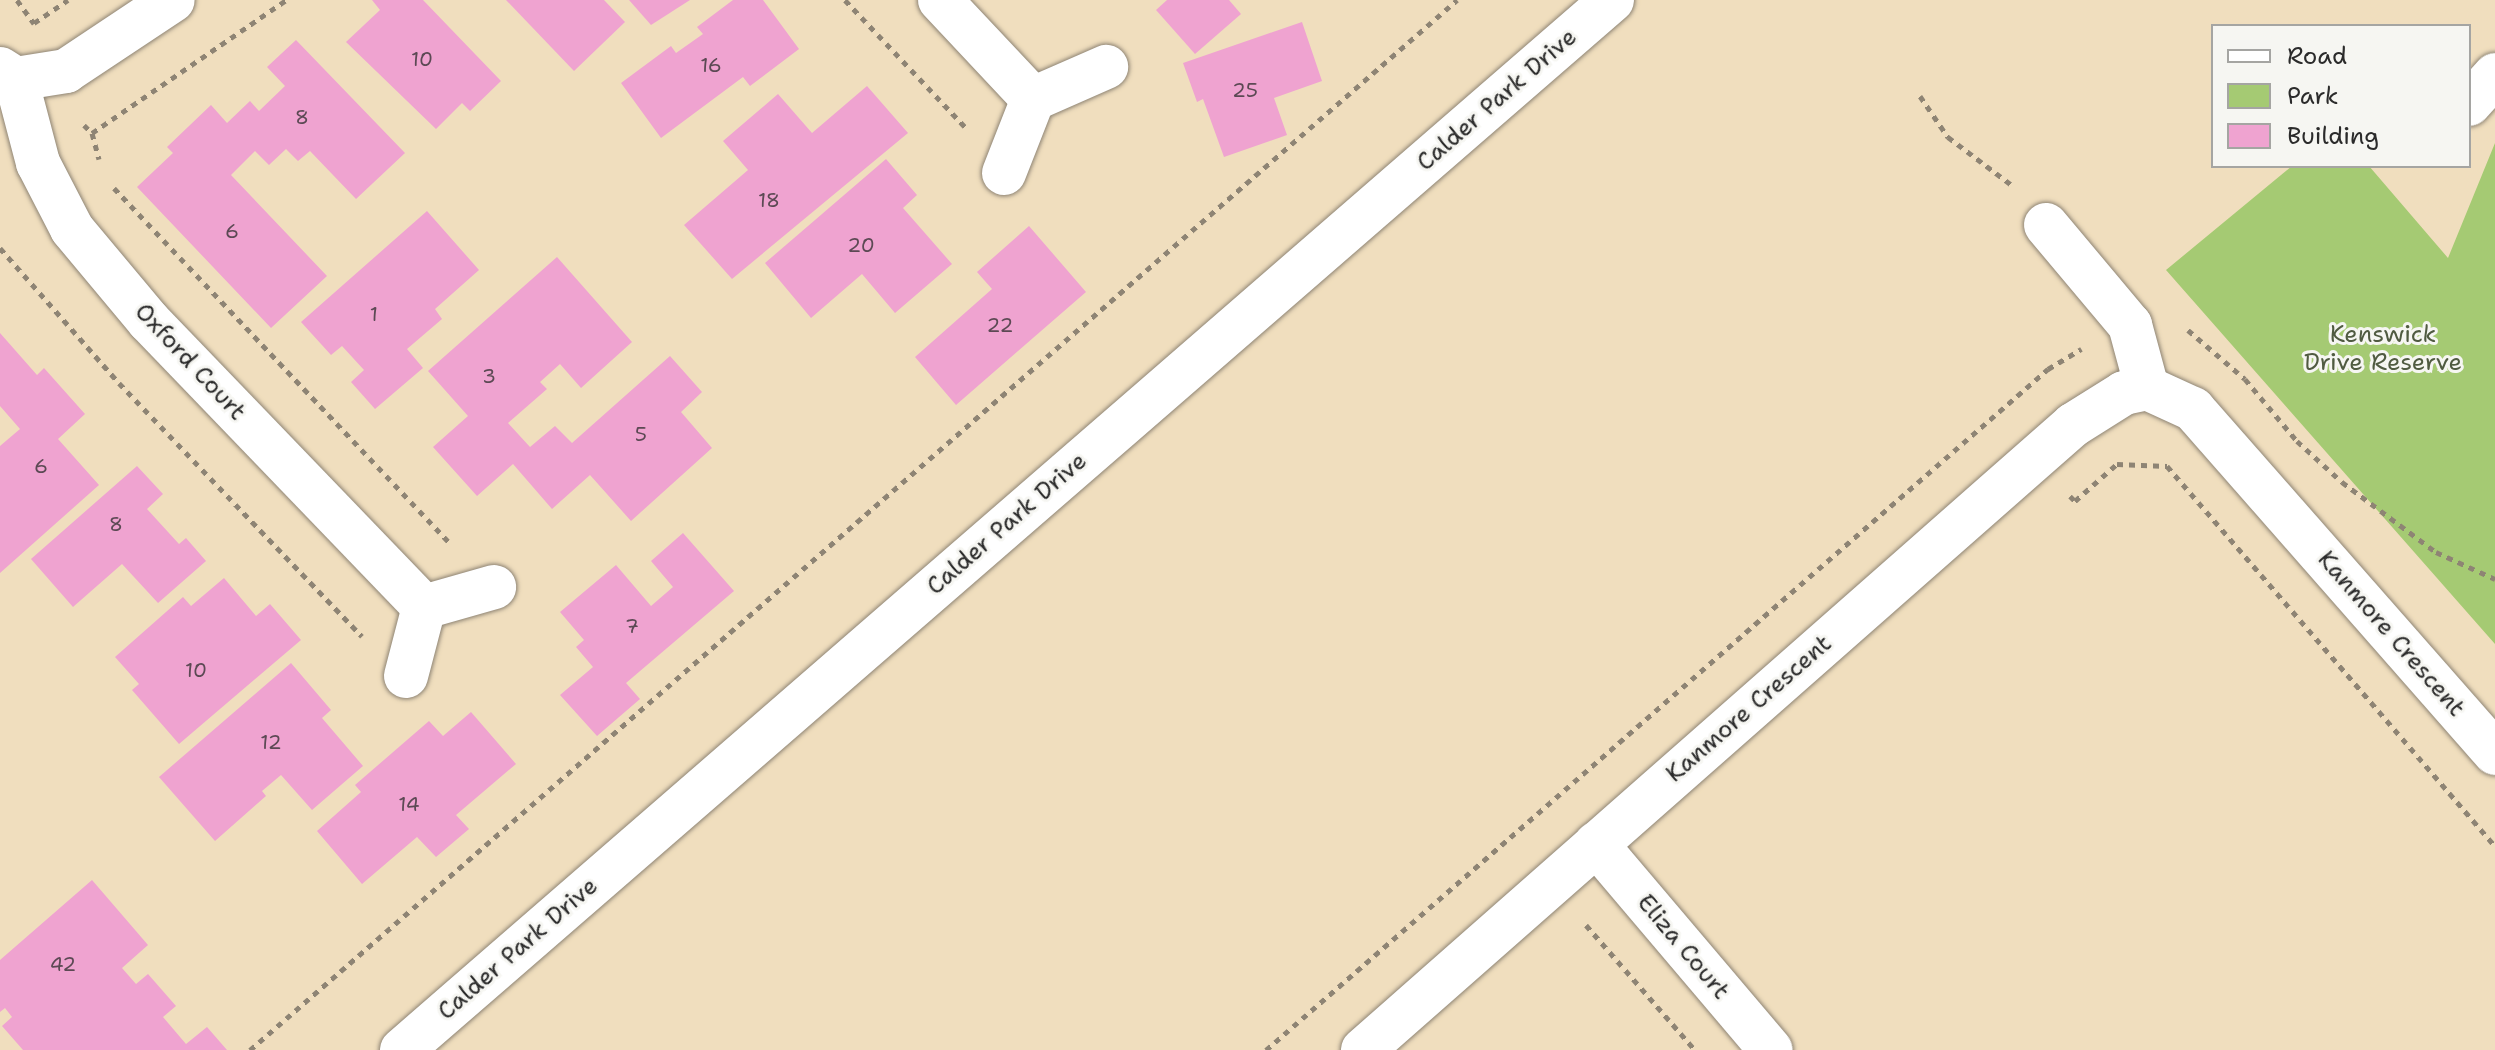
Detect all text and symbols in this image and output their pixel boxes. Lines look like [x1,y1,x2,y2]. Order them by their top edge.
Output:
street label: Calder Park Drive [1411,23,1583,177]
legend [2211,24,2471,168]
text: Road [2287,40,2347,72]
house number: 10 [411,47,433,71]
house number: 16 [700,53,722,77]
house number: 25 [1232,78,1258,102]
text: Park [2287,80,2339,112]
house number: 8 [295,105,309,129]
text: Building [2287,120,2379,152]
house number: 18 [758,188,780,212]
house number: 6 [225,219,239,243]
house number: 20 [847,233,875,257]
street label: Oxford Court [128,297,252,427]
house number: 1 [370,302,378,326]
house number: 22 [987,313,1013,337]
park label: Kenswick Drive Reserve [2304,321,2462,377]
house number: 3 [482,364,496,388]
house number: 5 [635,422,647,446]
street label: Calder Park Drive [921,447,1093,601]
house number: 6 [34,454,48,478]
house number: 8 [109,512,123,536]
street label: Kanmore Crescent [2311,545,2471,723]
house number: 7 [625,614,639,638]
street label: Kanmore Crescent [1660,629,1838,789]
house number: 10 [185,658,207,682]
house number: 12 [260,730,282,754]
house number: 14 [398,792,420,816]
street label: Calder Park Drive [432,872,604,1026]
street label: Eliza Court [1631,889,1735,1005]
house number: 42 [50,952,76,976]

